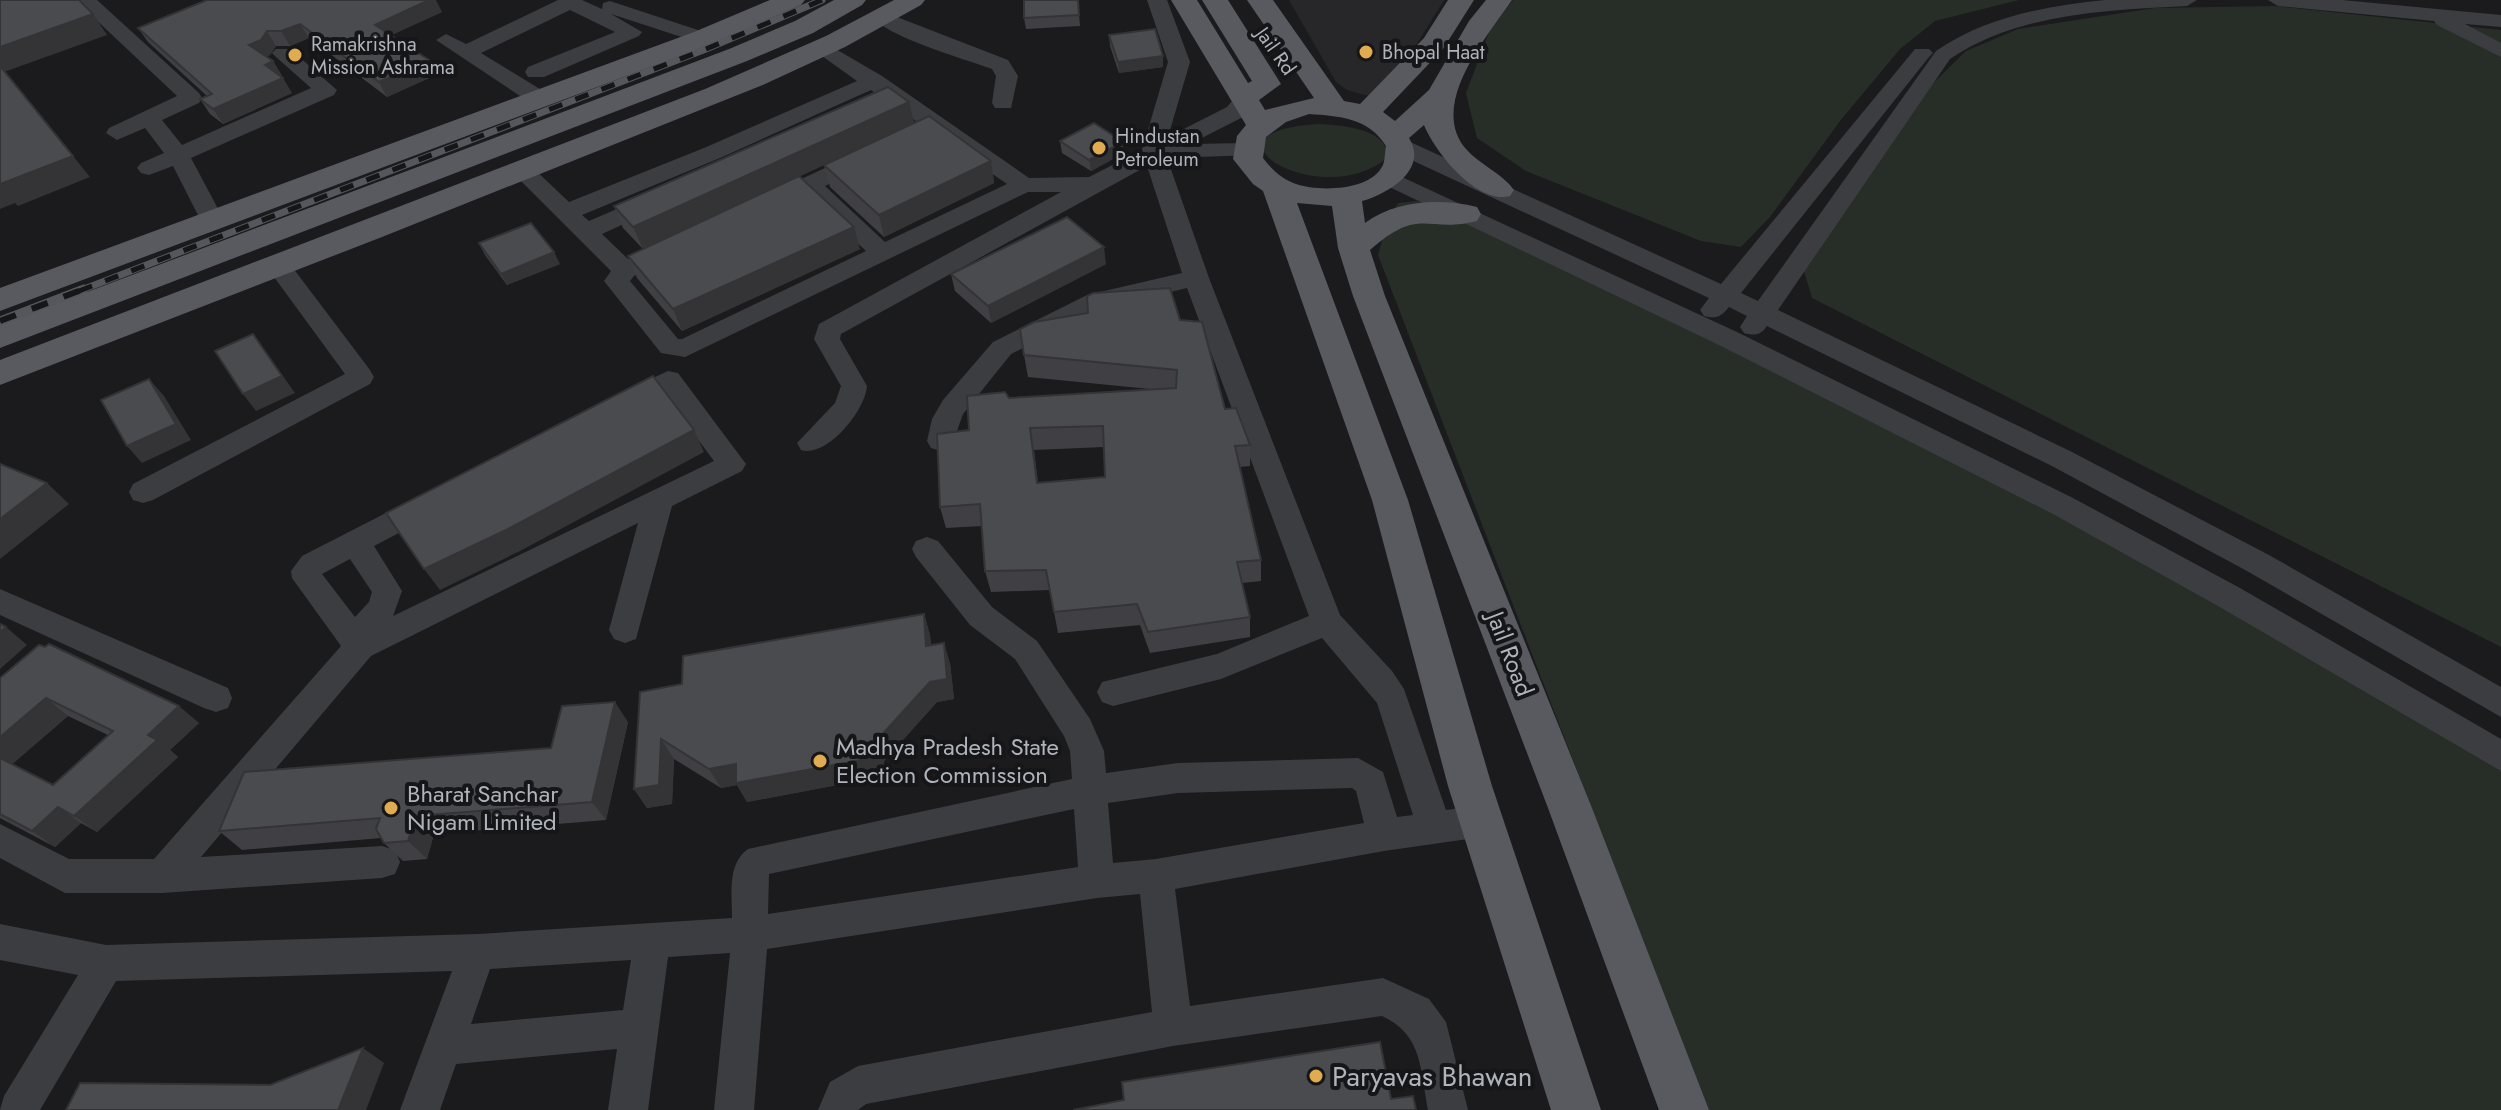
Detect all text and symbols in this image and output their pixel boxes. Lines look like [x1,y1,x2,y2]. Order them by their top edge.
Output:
street label: Jail Rd [1247,19,1303,81]
place label: Ramakrishna Mission Ashrama [311,30,455,82]
place label: Bhopal Haat [1382,38,1485,67]
marker: Bhopal Haat [1357,43,1375,61]
marker: Ramakrishna Mission Ashrama [286,46,304,64]
place label: Hindustan Petroleum [1115,122,1200,174]
marker: Hindustan Petroleum [1090,139,1108,157]
street label: Jail Road [1477,604,1543,701]
place label: Madhya Pradesh State Election Commission [836,729,1059,792]
marker: Madhya Pradesh State Election Commission [811,752,829,770]
place label: Bharat Sanchar Nigam Limited [407,776,559,839]
marker: Bharat Sanchar Nigam Limited [382,799,400,817]
place label: Paryavas Bhawan [1332,1056,1532,1097]
marker: Paryavas Bhawan [1307,1067,1325,1085]

